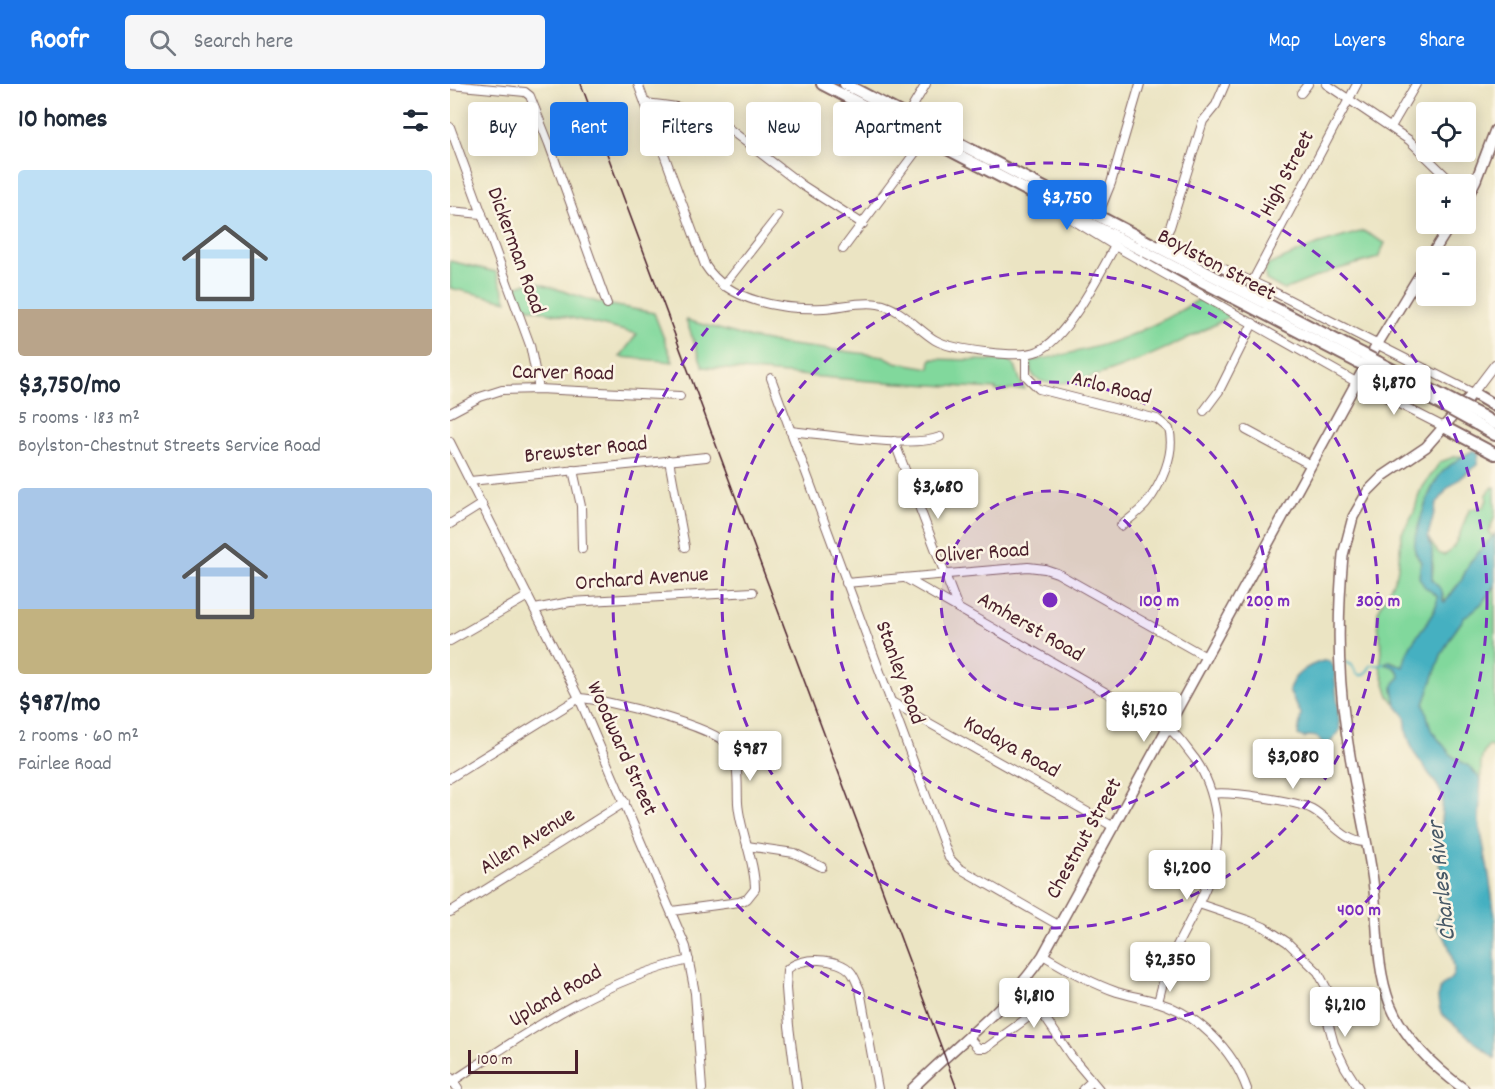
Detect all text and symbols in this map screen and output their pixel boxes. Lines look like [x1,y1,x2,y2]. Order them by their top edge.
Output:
search box [125,15,545,69]
text: Roofr [30,22,89,62]
icon: search [146,26,179,59]
text: Search here [194,27,293,58]
text: Map [1269,27,1300,57]
text: Layers [1333,27,1386,57]
text: Share [1419,27,1465,57]
text: 10 homes [18,102,108,139]
chip: Buy [468,102,538,156]
chip: Rent [550,102,628,156]
chip: Filters [640,102,734,156]
chip: New [746,102,821,156]
chip: Apartment [833,102,963,156]
map controls [1416,102,1476,306]
button: locate [1416,102,1476,162]
icon: filters [399,104,432,137]
street label: High Street [1252,125,1324,223]
button: + [1416,174,1476,234]
pin: $3,750 [1018,180,1116,231]
street label: Dickerman Road [478,183,552,319]
text: $3,750 [1042,185,1092,213]
icon: home [171,209,279,317]
street label: Boylston Street [1151,222,1281,310]
button: − [1416,246,1476,306]
street label: Carver Road [511,358,615,390]
street label: Arlo Road [1068,364,1154,414]
pin: $1,870 [1345,365,1443,416]
text: $3,750/mo [18,368,121,405]
text: $1,870 [1372,370,1416,398]
text: 5 rooms · 183 m² [18,405,140,433]
street label: Brewster Road [523,429,649,473]
text: Boylston-Chestnut Streets Service Road [18,433,321,461]
pin: $3,680 [889,469,987,520]
text: $3,680 [912,474,964,502]
icon: home [171,527,279,635]
street label: Oliver Road [933,535,1031,573]
street label: Orchard Avenue [574,560,710,600]
street label: Amherst Road [971,585,1089,671]
centre of rings [1040,590,1060,610]
text: 100 m [1139,590,1179,615]
text: 200 m [1246,590,1290,615]
text: 300 m [1356,590,1400,615]
street label: Stanley Road [866,617,932,729]
street label: Woodward Street [578,677,664,821]
text: $987/mo [18,686,100,723]
pin: $1,520 [1095,692,1193,743]
text: $1,520 [1120,697,1168,725]
street label: Kodaya Road [957,709,1065,787]
text: 2 rooms · 60 m² [18,723,139,751]
pin: $987 [714,731,786,782]
text: $987 [733,736,767,764]
pin: $3,080 [1244,739,1342,790]
text: $3,080 [1267,744,1319,772]
text: Fairlee Road [18,751,112,779]
street label: Chestnut Street [1039,773,1131,905]
street label: Allen Avenue [474,800,582,884]
water label: Charles River [1419,816,1466,943]
pin: $1,200 [1138,850,1236,901]
text: $1,200 [1163,855,1211,883]
text: 400 m [1337,899,1381,924]
pin: $2,350 [1121,942,1219,993]
text: $2,350 [1144,947,1196,975]
street label: Upland Road [504,958,608,1036]
pin: $1,810 [985,978,1083,1029]
text: $1,810 [1013,983,1055,1011]
pin: $1,210 [1296,987,1394,1038]
text: $1,210 [1324,992,1366,1020]
scale bar [468,1047,578,1074]
text: 100 m [477,1049,513,1072]

